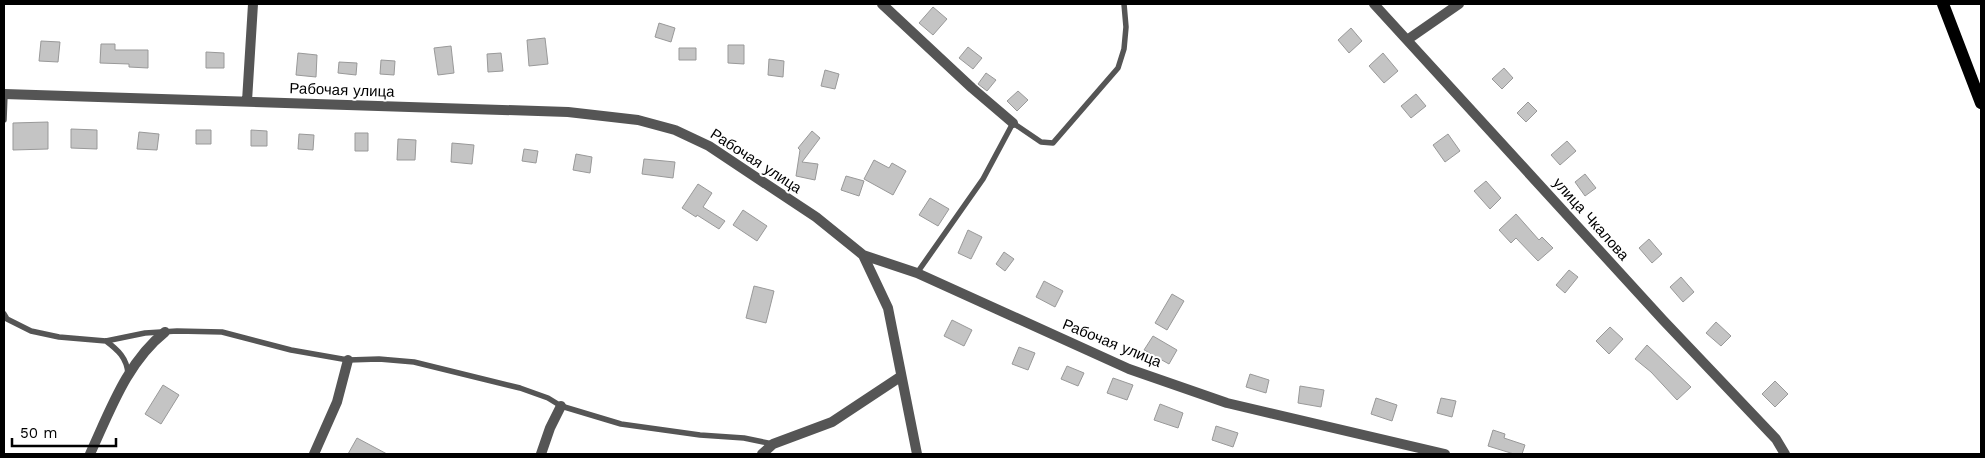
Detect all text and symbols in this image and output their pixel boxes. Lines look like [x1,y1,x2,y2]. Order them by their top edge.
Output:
street label: Рабочая улица [289,79,395,101]
street label: Рабочая улица [707,125,806,198]
street label: улица Чкалова [1549,174,1633,265]
street label: Рабочая улица [1060,315,1165,371]
scale bar [12,416,116,448]
text: 50 m [20,424,57,442]

